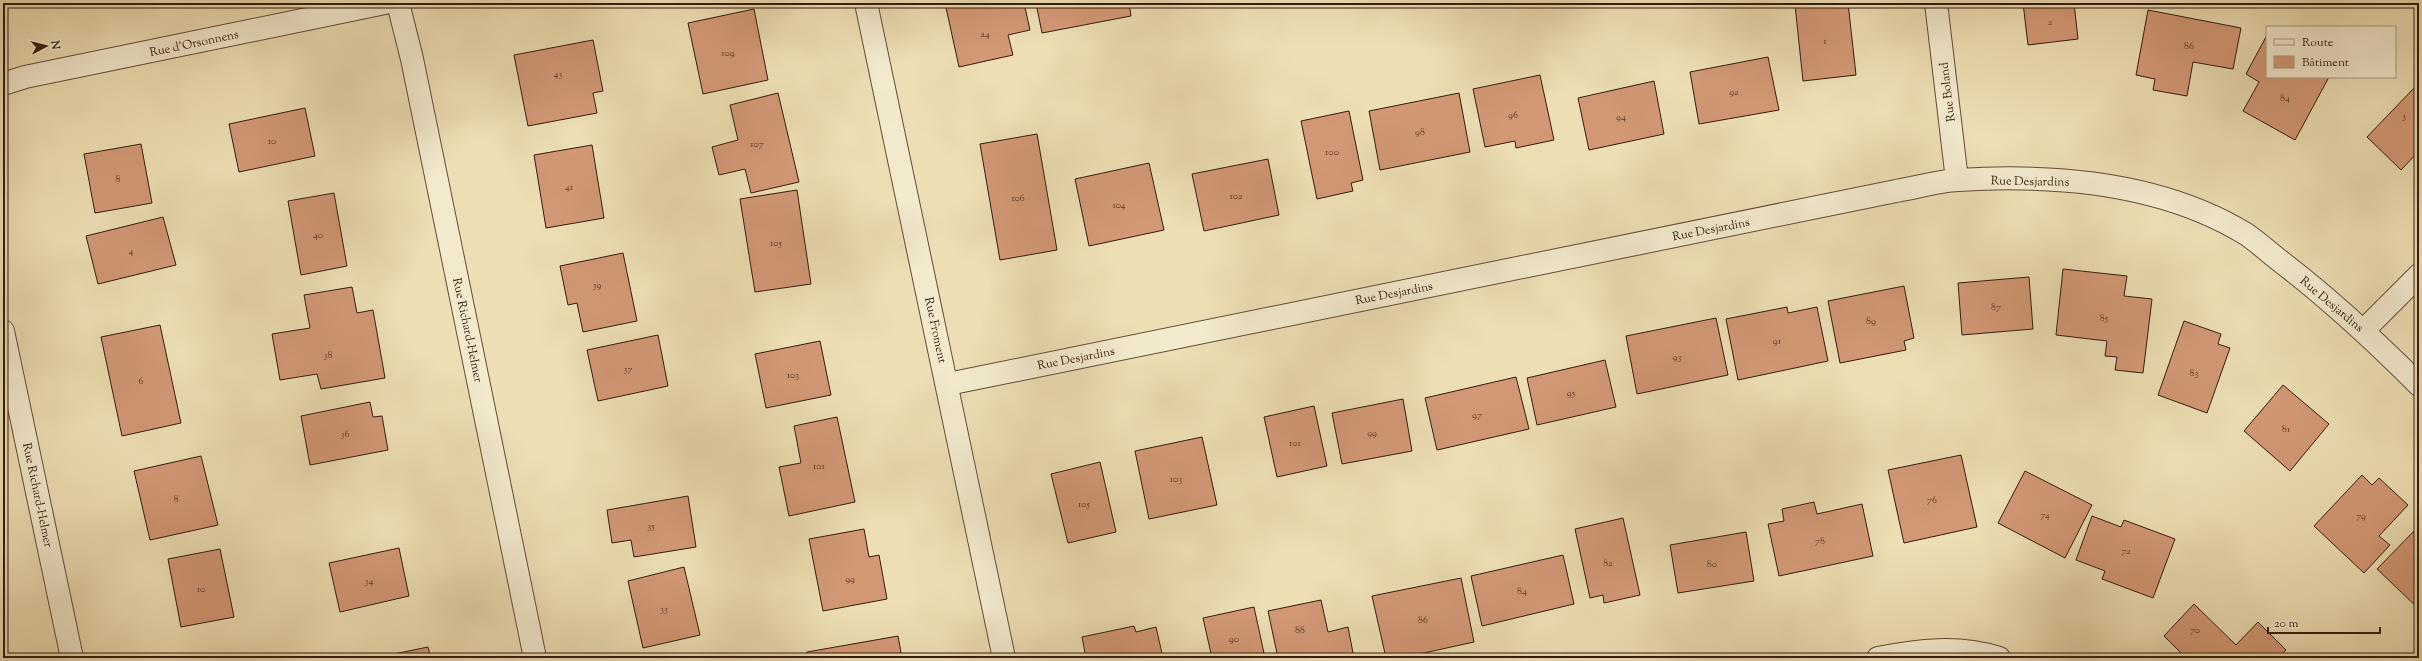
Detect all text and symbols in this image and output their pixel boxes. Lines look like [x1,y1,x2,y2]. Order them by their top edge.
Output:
house number: 2 [2048,15,2053,30]
north arrow [26,26,66,66]
street label: Rue d'Orsonnens [148,26,241,62]
legend [2266,26,2396,78]
house number: 24 [980,27,990,42]
house number: 1 [1823,34,1827,49]
text: Route [2302,34,2334,52]
text: N [46,39,63,50]
house number: 86 [2184,39,2194,54]
house number: 109 [721,46,735,61]
text: Bâtiment [2302,54,2349,72]
street label: Rue Boland [1935,61,1961,123]
house number: 43 [553,67,563,82]
house number: 92 [1729,85,1739,100]
house number: 84 [2280,91,2290,106]
house number: 96 [1508,108,1518,123]
house number: 3 [2402,109,2406,124]
house number: 94 [1616,110,1626,125]
house number: 98 [1415,125,1425,140]
house number: 10 [268,134,276,149]
house number: 107 [750,137,764,152]
house number: 100 [1325,145,1339,160]
house number: 8 [116,172,121,187]
street label: Rue Desjardins [1991,172,2070,192]
house number: 41 [565,180,574,195]
house number: 102 [1229,189,1243,204]
house number: 106 [1011,191,1025,206]
house number: 104 [1112,198,1126,213]
street label: Rue Desjardins [1671,214,1752,246]
house number: 40 [313,228,323,243]
house number: 105 [770,236,783,251]
house number: 4 [128,244,134,259]
street label: Rue Desjardins [2296,273,2367,337]
street label: Rue Richard-Helmer [447,276,487,385]
house number: 39 [593,278,602,293]
street label: Rue Desjardins [1354,278,1435,310]
street label: Rue Froment [919,295,951,365]
house number: 87 [1991,300,2001,315]
house number: 85 [2100,311,2109,326]
house number: 89 [1866,314,1876,329]
house number: 91 [1773,334,1782,349]
street label: Rue Desjardins [1036,343,1117,375]
house number: 38 [323,348,333,363]
house number: 93 [1673,350,1681,365]
house number: 37 [623,362,633,377]
house number: 83 [2189,366,2199,381]
house number: 103 [787,368,799,383]
house number: 6 [139,374,144,389]
house number: 95 [1567,386,1576,401]
house number: 97 [1472,408,1482,423]
house number: 81 [2282,422,2291,437]
house number: 99 [1367,426,1377,441]
house number: 36 [341,427,349,442]
house number: 101 [1289,436,1302,451]
street label: Rue Richard-Helmer [17,441,57,550]
house number: 101 [813,459,826,474]
house number: 103 [1170,472,1182,487]
house number: 8 [174,492,179,507]
house number: 76 [1927,493,1937,508]
house number: 105 [1078,497,1091,512]
house number: 74 [2040,508,2050,523]
house number: 79 [2356,509,2366,524]
house number: 35 [647,519,655,534]
house number: 78 [1815,534,1825,549]
house number: 72 [2121,544,2131,559]
house number: 82 [1603,556,1613,571]
house number: 80 [1707,557,1717,572]
house number: 99 [845,572,855,587]
house number: 34 [364,574,374,589]
house number: 10 [197,582,205,597]
house number: 84 [1517,584,1527,599]
house number: 33 [660,602,668,617]
scale bar [2268,609,2380,635]
house number: 86 [1418,613,1428,628]
text: 20 m [2274,615,2299,633]
house number: 88 [1295,623,1305,638]
house number: 70 [2190,623,2200,638]
house number: 90 [1229,632,1239,647]

